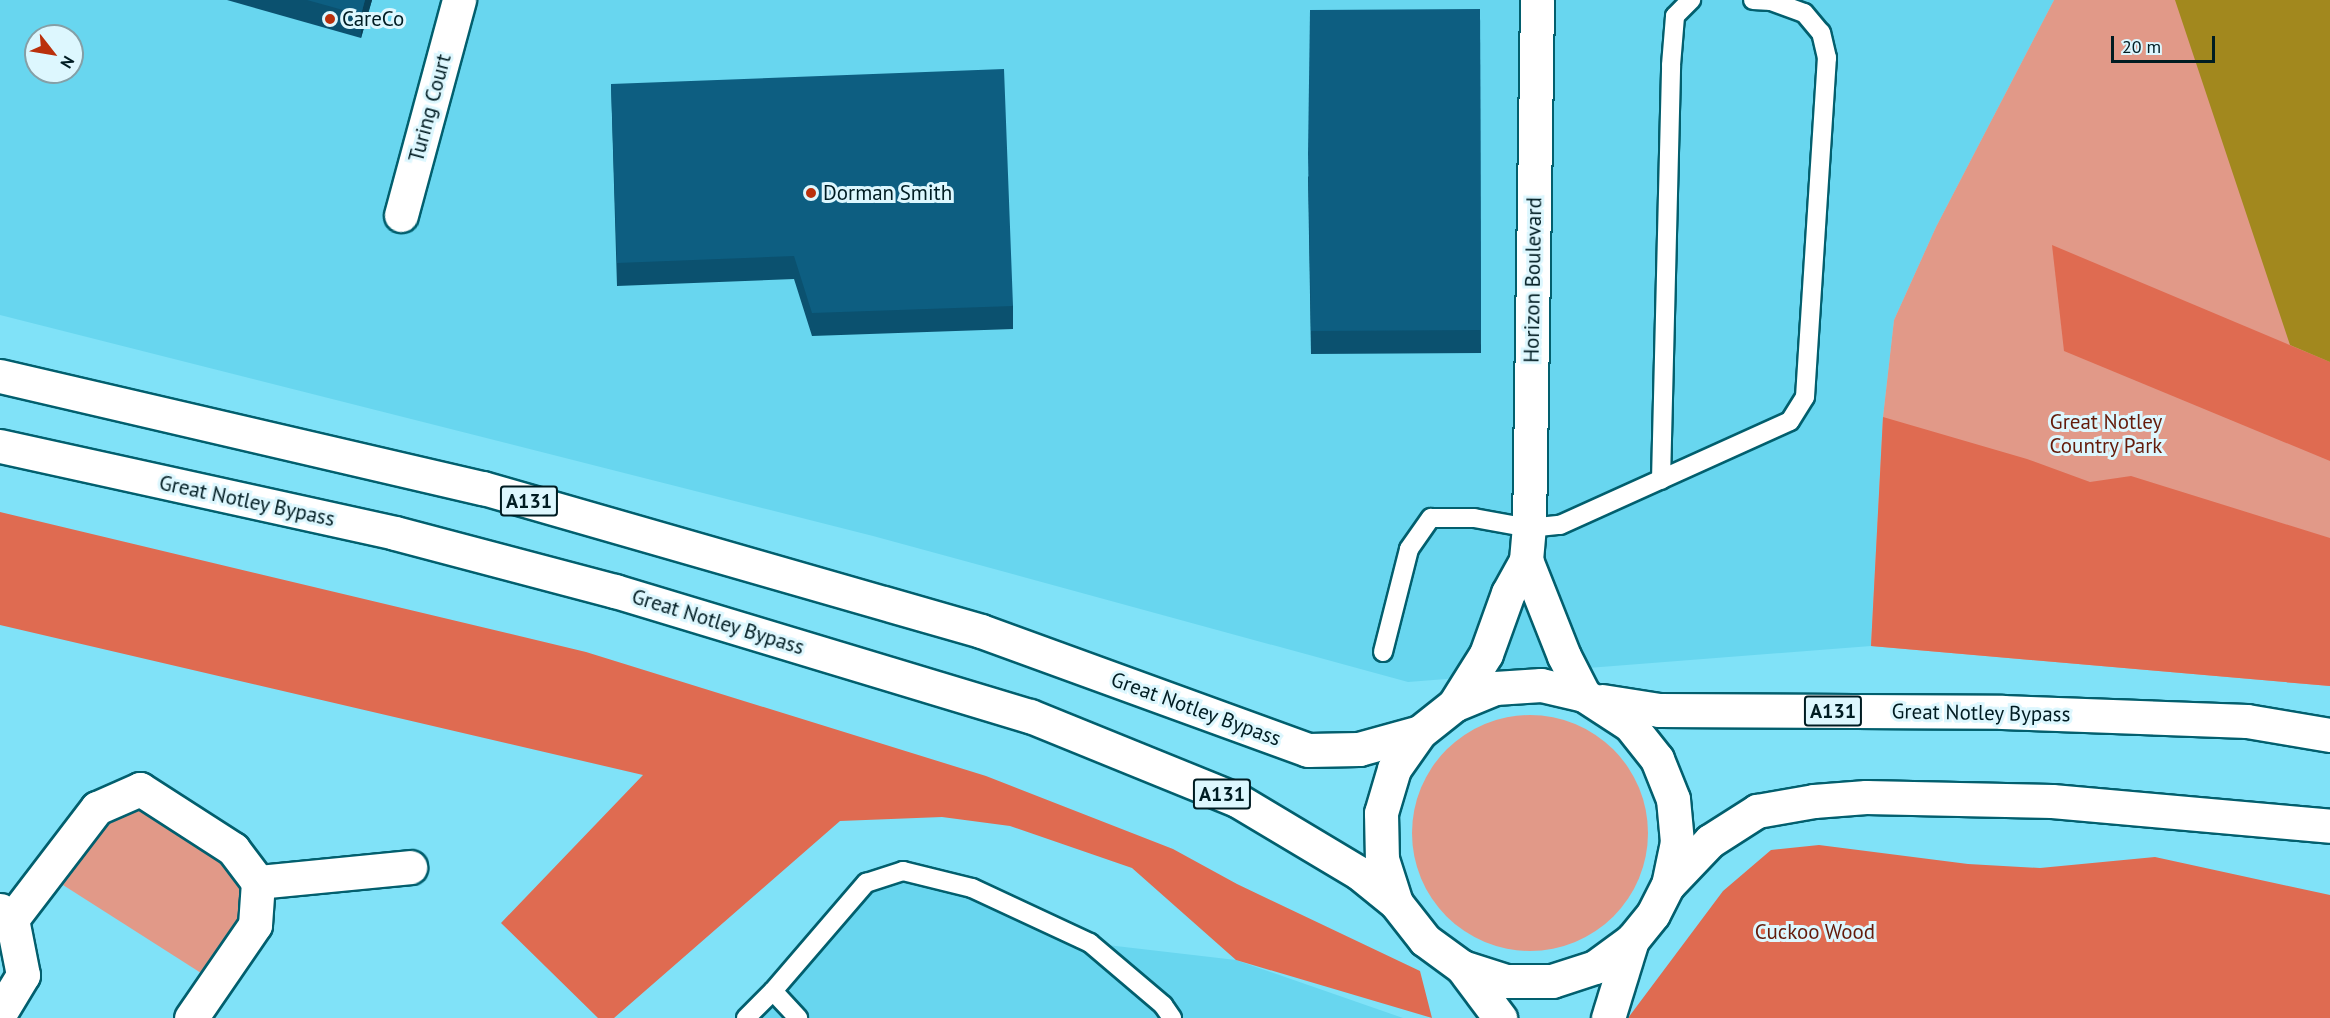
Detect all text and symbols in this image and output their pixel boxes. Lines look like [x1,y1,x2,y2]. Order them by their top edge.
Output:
place label: CareCo [342,6,404,32]
marker: CareCo [323,12,337,26]
north arrow [24,24,84,84]
scale bar [2114,24,2218,62]
text: 20 m [2122,35,2161,58]
street label: Turing Court [404,51,456,165]
text: N [56,53,79,72]
place label: Dorman Smith [823,180,952,206]
marker: Dorman Smith [804,186,818,200]
street label: Horizon Boulevard [1519,197,1547,363]
park label: Great Notley Country Park [2049,409,2163,459]
street label: Great Notley Bypass [157,470,337,532]
road number: A131 [499,484,559,518]
street label: Great Notley Bypass [628,584,808,660]
street label: Great Notley Bypass [1107,666,1285,752]
road number: A131 [1803,694,1863,728]
street label: Great Notley Bypass [1891,699,2071,727]
road number: A131 [1192,777,1252,811]
park label: Cuckoo Wood [1755,919,1875,945]

